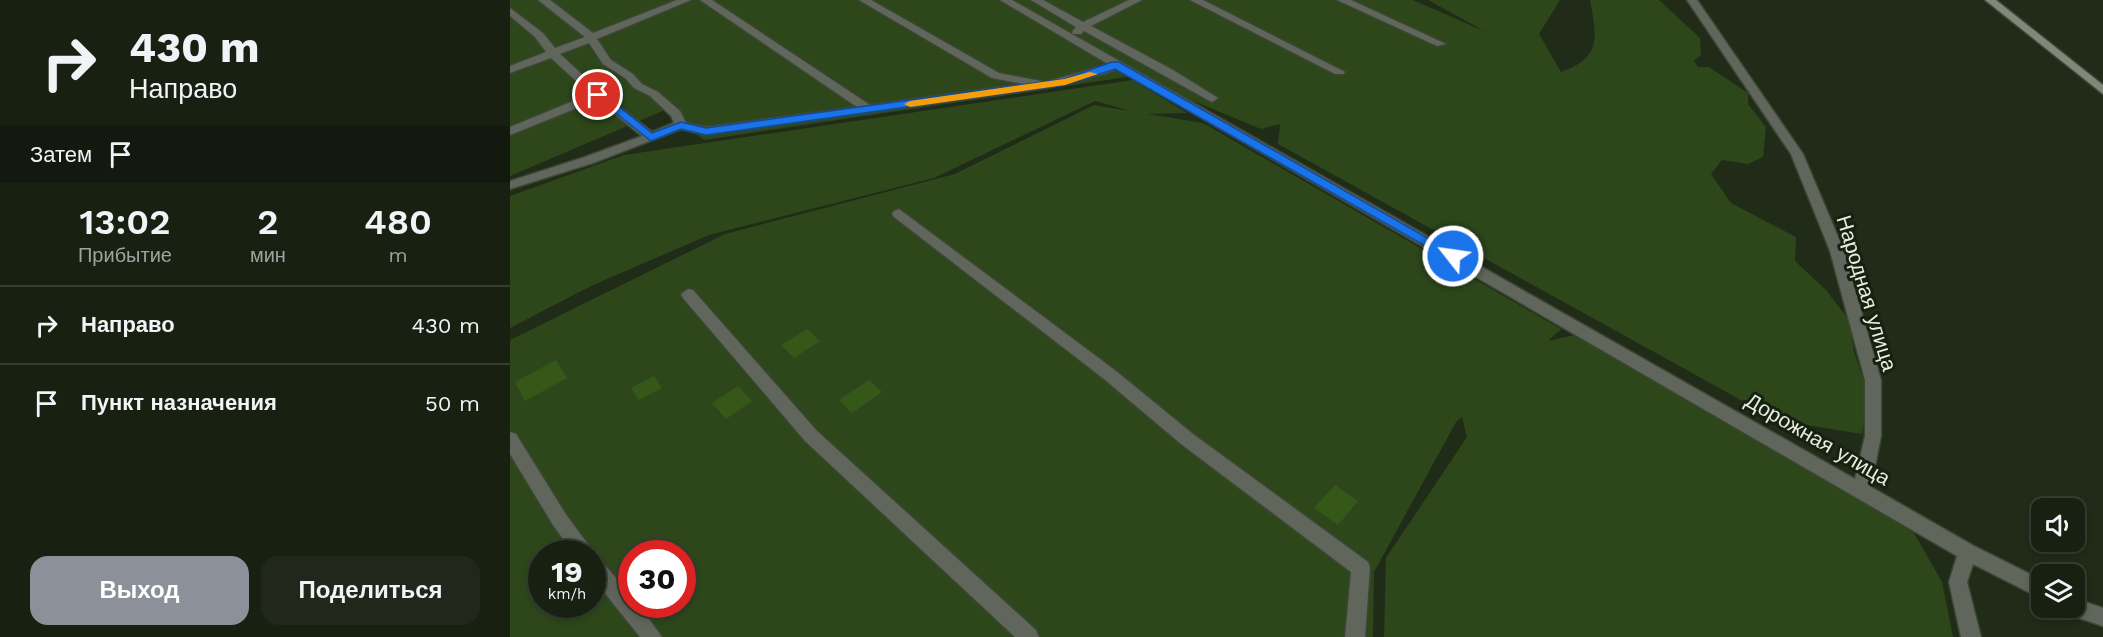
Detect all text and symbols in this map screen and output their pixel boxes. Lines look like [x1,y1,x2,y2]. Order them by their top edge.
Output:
text: 430 m [129,23,260,72]
icon: right [30,24,108,102]
pin [572,69,623,120]
text: Направо [129,73,237,105]
icon: arrive [581,78,614,111]
icon: arrive [104,138,137,171]
text: Затем [30,142,92,167]
text: 13:02 [79,201,171,243]
text: 2 [257,201,279,243]
text: 480 [364,201,432,243]
street label: Народная улица [1831,212,1903,374]
position arrow [1421,224,1485,288]
text: Прибытие [78,243,172,267]
text: мин [250,243,286,267]
text: m [388,243,407,267]
icon: right [30,309,63,342]
text: Направо [81,312,175,337]
text: 430 m [412,313,480,338]
icon: arrive [30,387,63,420]
street label: Дорожная улица [1741,387,1895,491]
text: Пункт назначения [81,390,277,415]
text: 50 m [425,391,480,416]
map controls [2031,498,2085,618]
button: sound [2031,498,2085,552]
speed limit sign: 30 [618,540,696,618]
text: 19 [551,554,583,589]
button: Выход [30,556,249,625]
button: Поделиться [261,556,480,625]
button: layers [2031,564,2085,618]
text: km/h [548,585,586,603]

